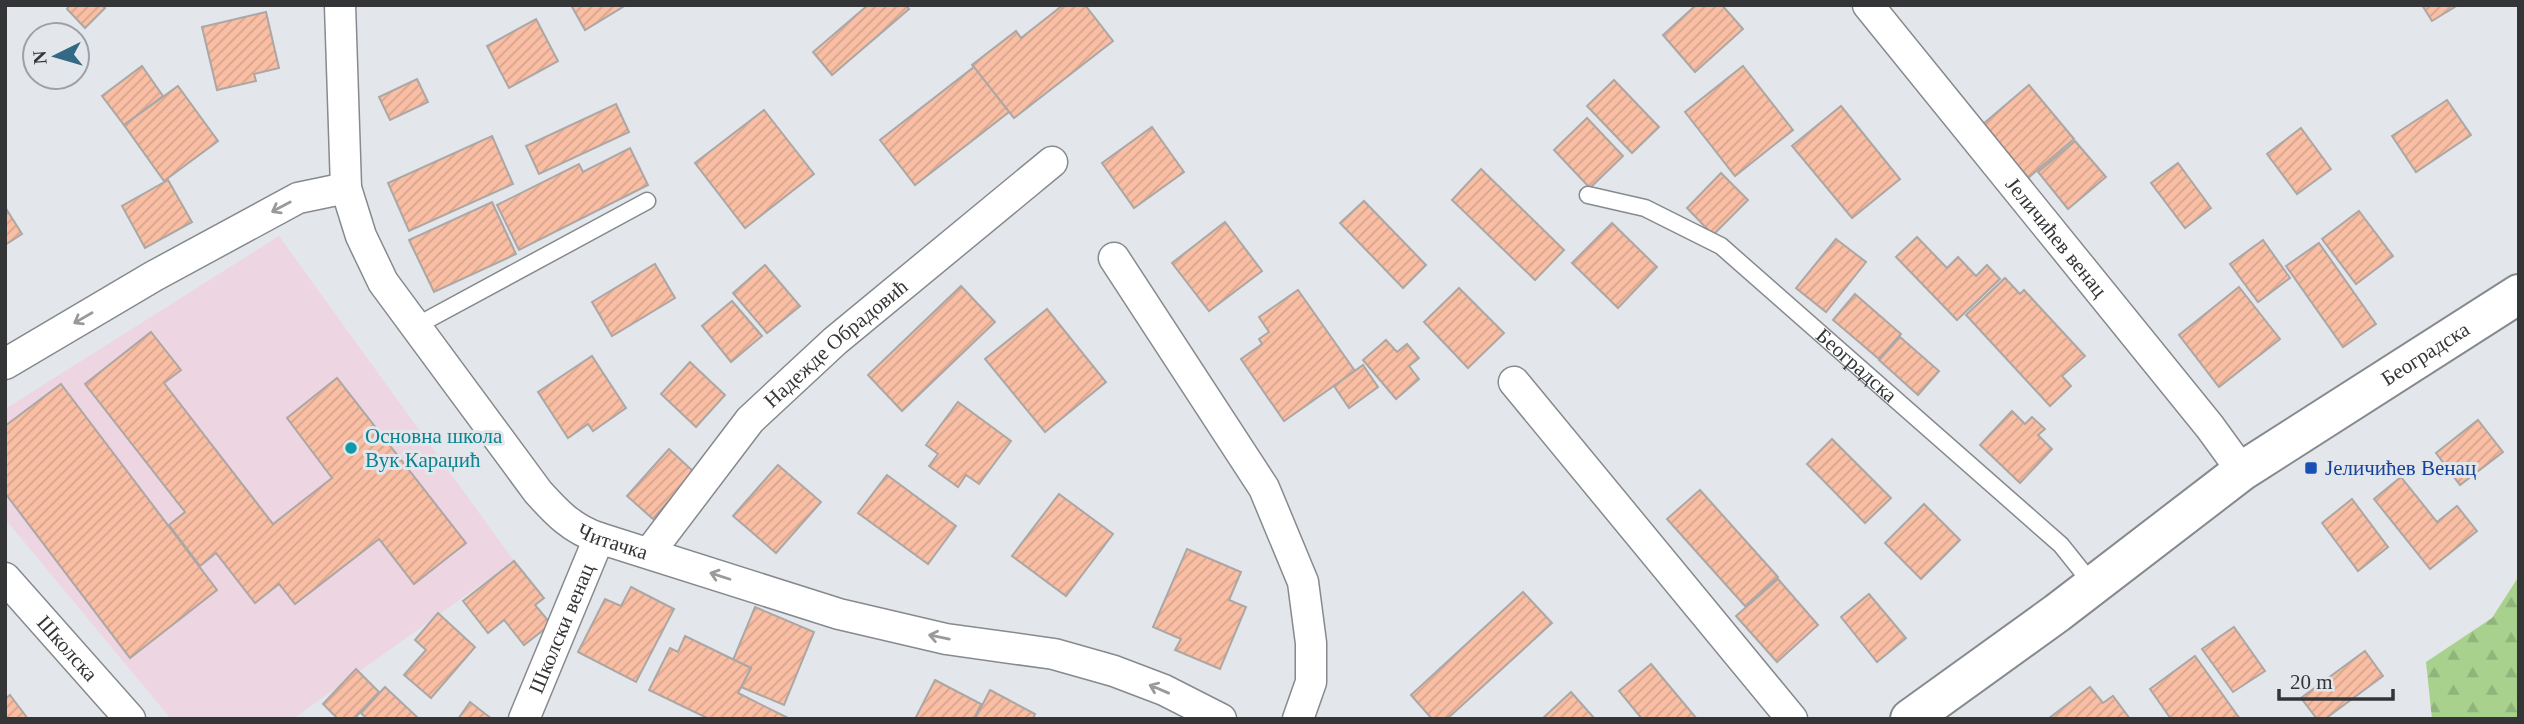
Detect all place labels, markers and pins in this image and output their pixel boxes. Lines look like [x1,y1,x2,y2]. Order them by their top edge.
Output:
place label: Основна школа Вук Караџић [365,424,503,472]
marker: Основна школа Вук Караџић [343,440,359,456]
place label: Јеличићев Венац [2325,456,2476,480]
marker: Јеличићев Венац [2303,460,2319,476]

